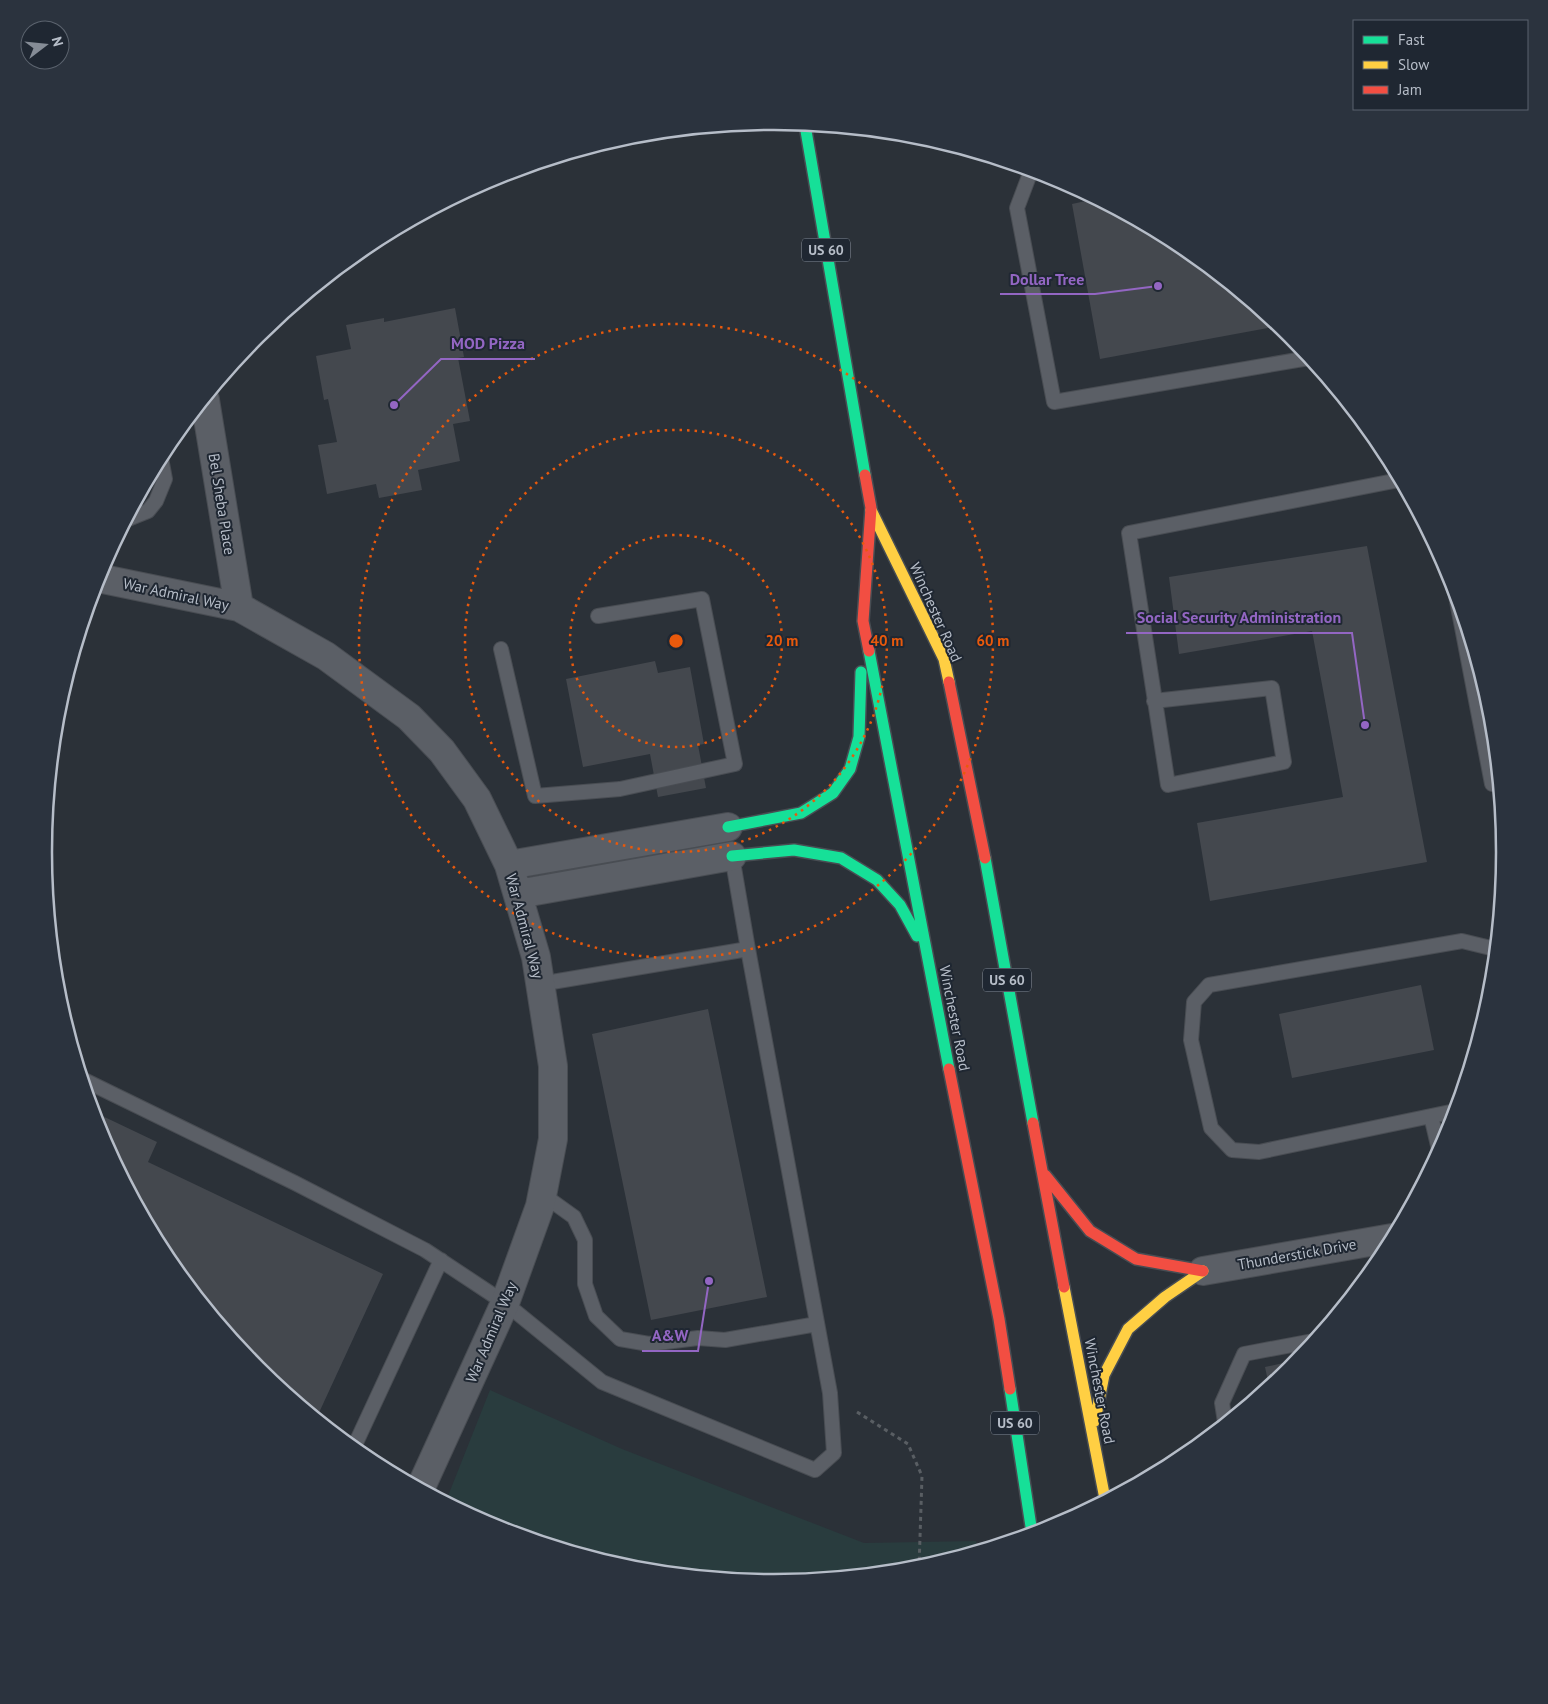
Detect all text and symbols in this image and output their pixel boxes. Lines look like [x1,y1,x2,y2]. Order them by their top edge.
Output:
north arrow [20,20,70,70]
legend [1353,20,1528,110]
text: Fast [1398,30,1425,49]
text: N [48,35,67,48]
text: Slow [1398,55,1429,74]
text: Jam [1397,80,1422,99]
road number: US 60 [802,238,850,262]
callout: Dollar Tree [1000,263,1095,294]
text: Dollar Tree [1010,269,1084,289]
callout: MOD Pizza [441,328,535,359]
text: MOD Pizza [451,333,525,353]
street label: Bel Sheba Place [205,452,239,556]
street label: Winchester Road [906,559,966,665]
street label: War Admiral Way [121,574,231,614]
callout: Social Security Administration [1126,602,1352,633]
text: Social Security Administration [1137,607,1341,627]
text: 20 m [766,631,798,650]
text: 40 m [871,631,903,650]
text: 60 m [977,631,1009,650]
centre of rings [667,632,685,650]
street label: War Admiral Way [502,871,548,981]
street label: Winchester Road [935,964,975,1072]
road number: US 60 [983,968,1031,992]
street label: Thunderstick Drive [1236,1234,1358,1274]
street label: War Admiral Way [461,1279,521,1385]
callout: A&W [642,1320,698,1351]
text: A&W [652,1325,688,1345]
street label: Winchester Road [1080,1337,1120,1445]
road number: US 60 [991,1412,1039,1435]

